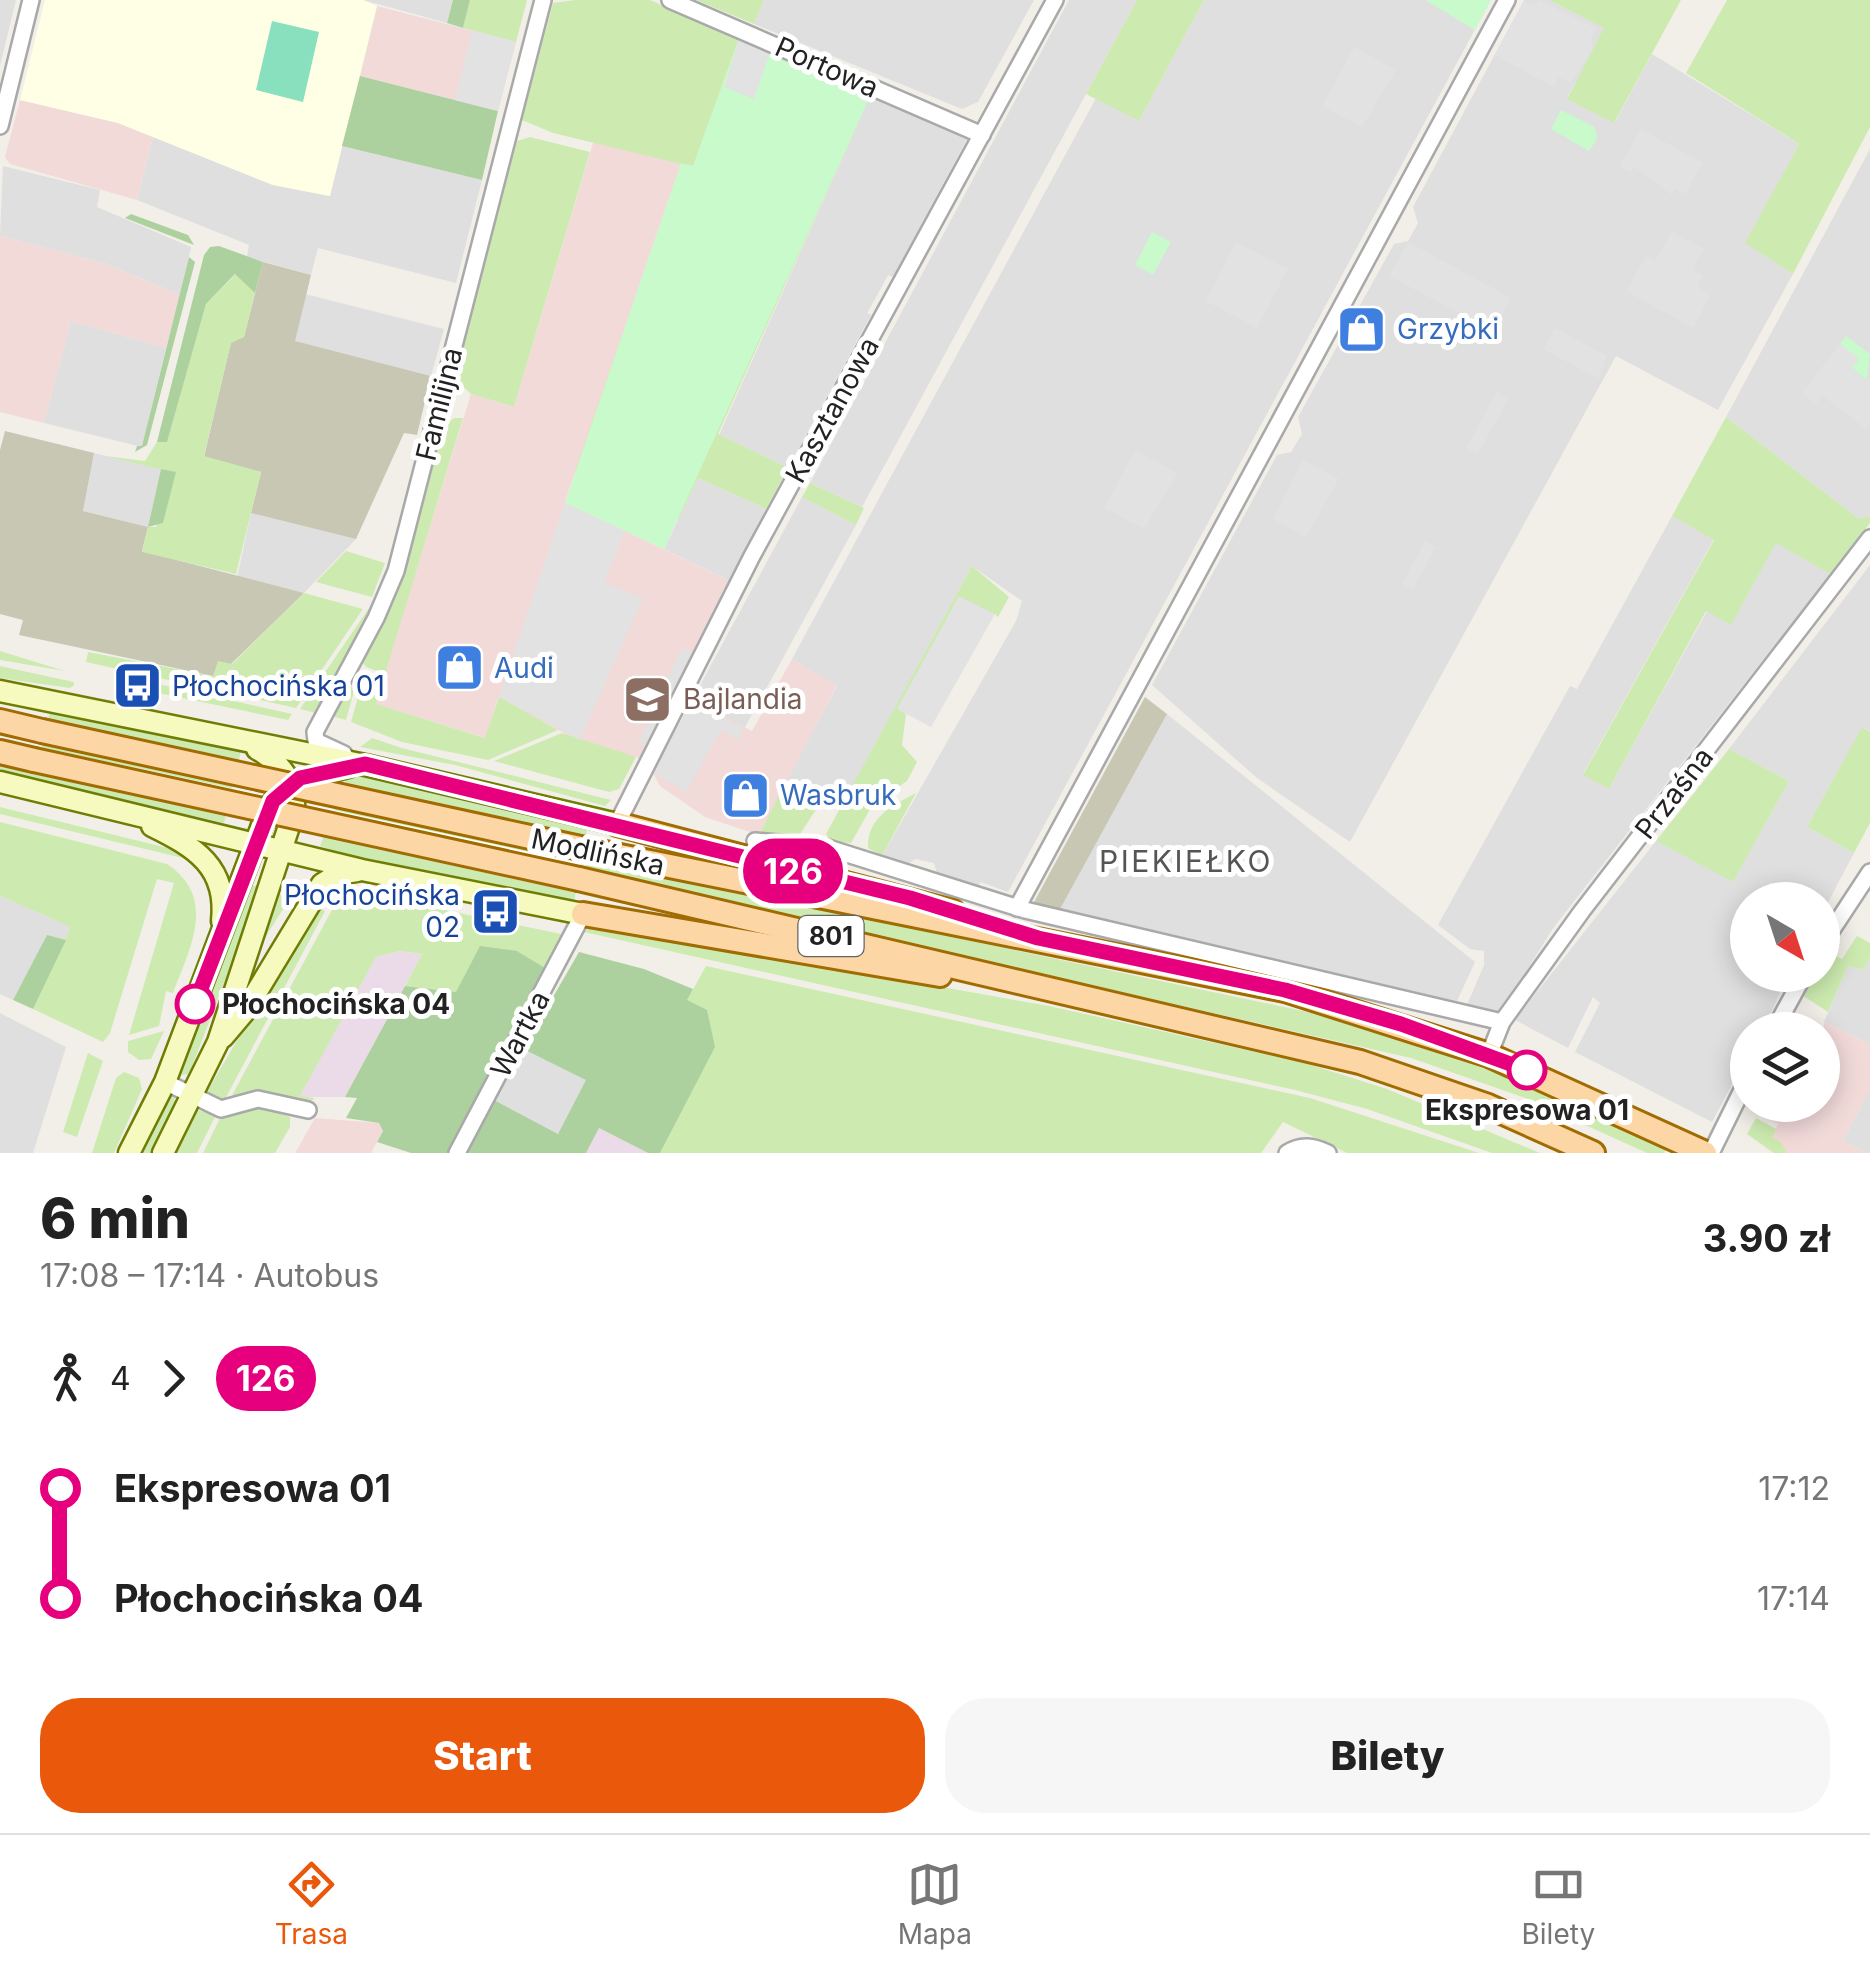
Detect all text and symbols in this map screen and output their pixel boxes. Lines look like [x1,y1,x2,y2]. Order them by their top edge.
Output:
street label: Portowa [770,29,884,105]
shop icon: Grzybki [1336,303,1388,355]
place label: Grzybki [1397,312,1499,346]
street label: Kasztanowa [778,331,886,489]
street label: Familijna [409,344,469,464]
shop icon: Audi [433,642,485,694]
place label: Audi [494,651,554,685]
bus stop icon: Płochocińska 01 [111,660,163,712]
place label: Płochocińska 01 [172,669,385,703]
school or university icon: Bajlandia [622,673,674,725]
place label: Bajlandia [683,682,803,716]
street label: Przaśna [1628,741,1720,845]
shop icon: Wasbruk [719,769,771,821]
place label: Wasbruk [780,778,896,812]
street label: Modlińska [528,821,668,883]
line badge: 126 [736,838,850,904]
district label: PIEKIEŁKO [1099,843,1273,879]
text: 126 [763,850,823,892]
place label: Płochocińska 02 [284,878,460,944]
north arrow [1730,882,1840,992]
map controls [1730,882,1840,1122]
bus stop icon: Płochocińska 02 [469,885,521,937]
road number: 801 [798,916,864,956]
marker: Płochocińska 04 [176,985,214,1023]
street label: Wartka [483,985,557,1083]
place label: Płochocińska 04 [222,987,450,1021]
button: layers [1730,1012,1840,1122]
marker: Ekspresowa 01 [1508,1051,1546,1089]
place label: Ekspresowa 01 [1425,1093,1629,1127]
text: 6 min [40,1185,190,1251]
text: 3.90 zł [1703,1215,1830,1261]
text: 17:08 – 17:14 · Autobus [40,1256,379,1295]
icon: walk [40,1351,95,1406]
icon: forward [146,1351,201,1406]
text: 126 [236,1357,296,1399]
text: 4 [110,1359,131,1398]
text: Ekspresowa 01 [114,1465,391,1511]
text: 17:12 [1758,1469,1830,1508]
text: Płochocińska 04 [114,1575,424,1621]
text: 17:14 [1757,1579,1830,1618]
button: Start [40,1698,925,1813]
button: Bilety [945,1698,1830,1813]
tab: Trasa [275,1857,348,1951]
tab: Mapa [898,1857,972,1951]
tab: Bilety [1522,1857,1595,1951]

